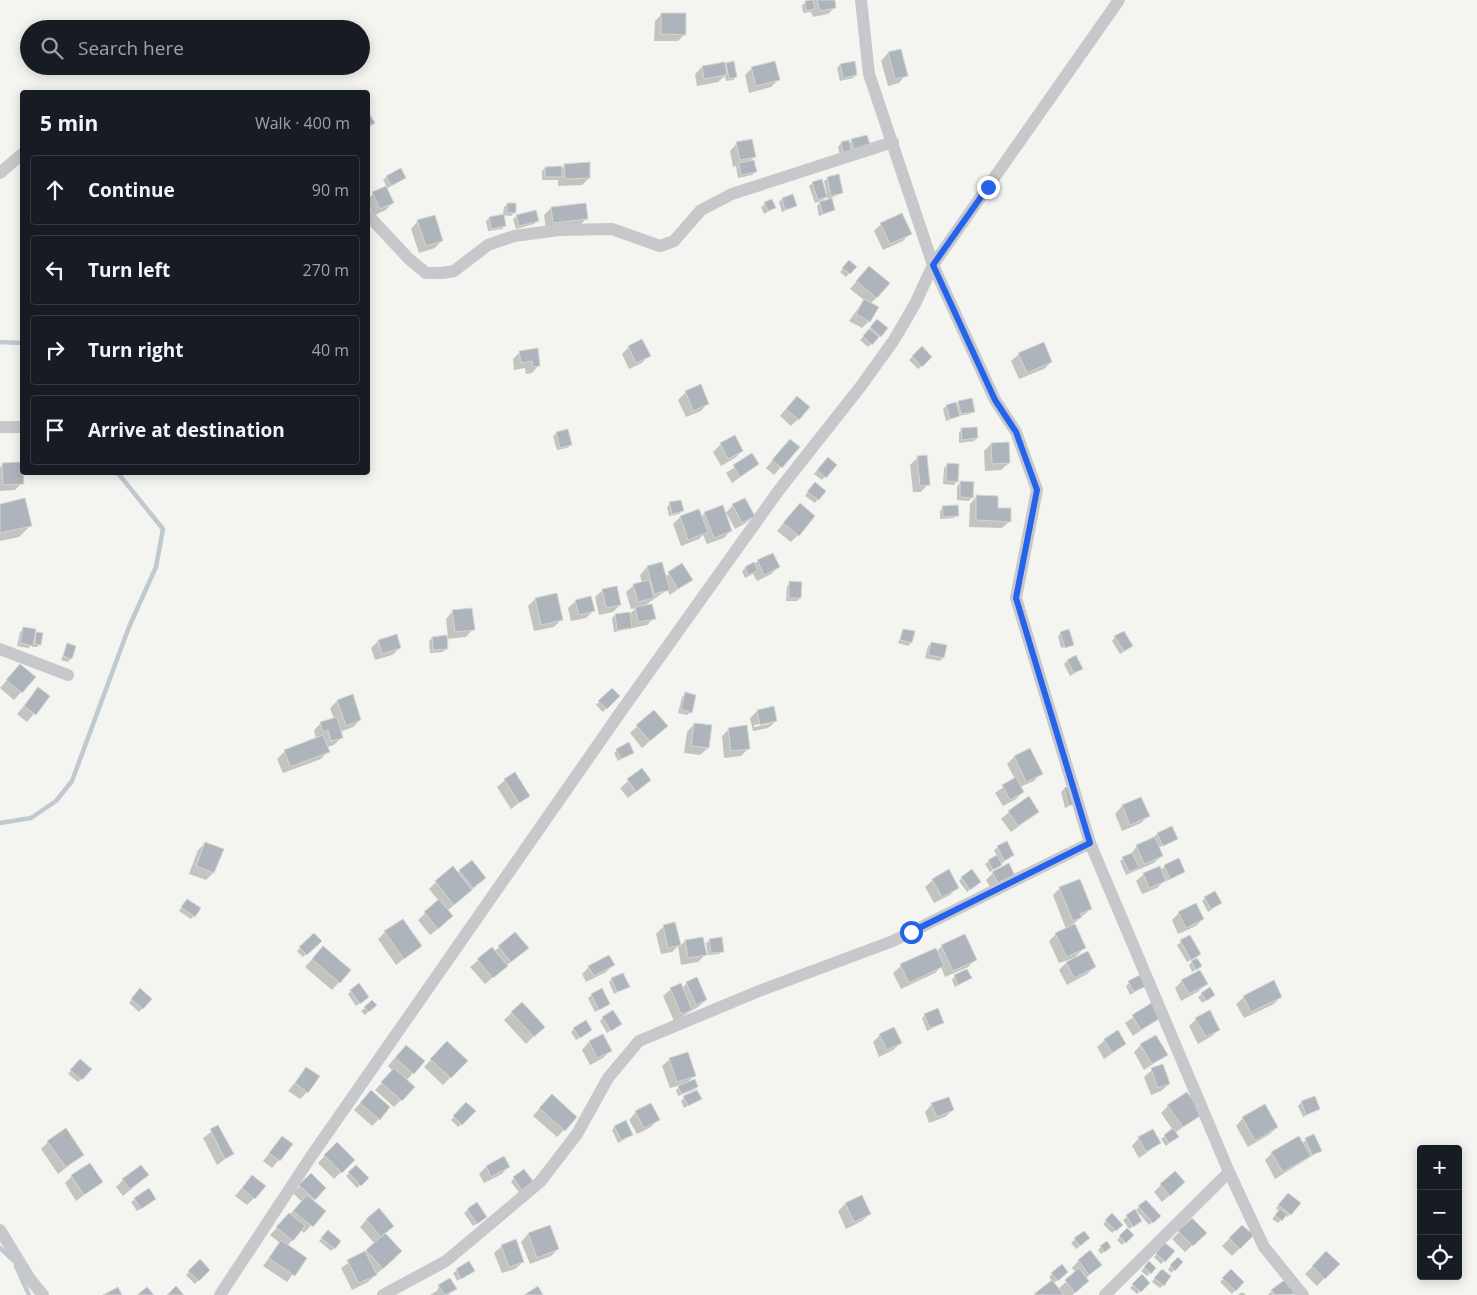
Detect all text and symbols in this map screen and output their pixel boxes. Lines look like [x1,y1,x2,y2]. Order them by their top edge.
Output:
search box [20,20,370,75]
icon: search [38,34,66,62]
text: Search here [78,35,184,61]
text: 5 min [40,109,98,137]
text: Walk · 400 m [255,112,350,134]
icon: ahead [41,176,69,204]
route end [977,176,1000,199]
text: Continue [88,177,175,203]
text: 90 m [312,179,349,201]
icon: left [41,256,69,284]
text: Turn left [88,257,170,283]
text: 270 m [303,259,349,281]
icon: right [41,336,69,364]
text: Turn right [88,337,183,363]
text: 40 m [312,339,349,361]
icon: arrive [41,416,69,444]
text: Arrive at destination [88,417,285,443]
route start [900,921,923,944]
map controls [1417,1145,1462,1280]
button: + [1417,1145,1462,1190]
button: − [1417,1190,1462,1235]
button: locate [1417,1235,1462,1280]

